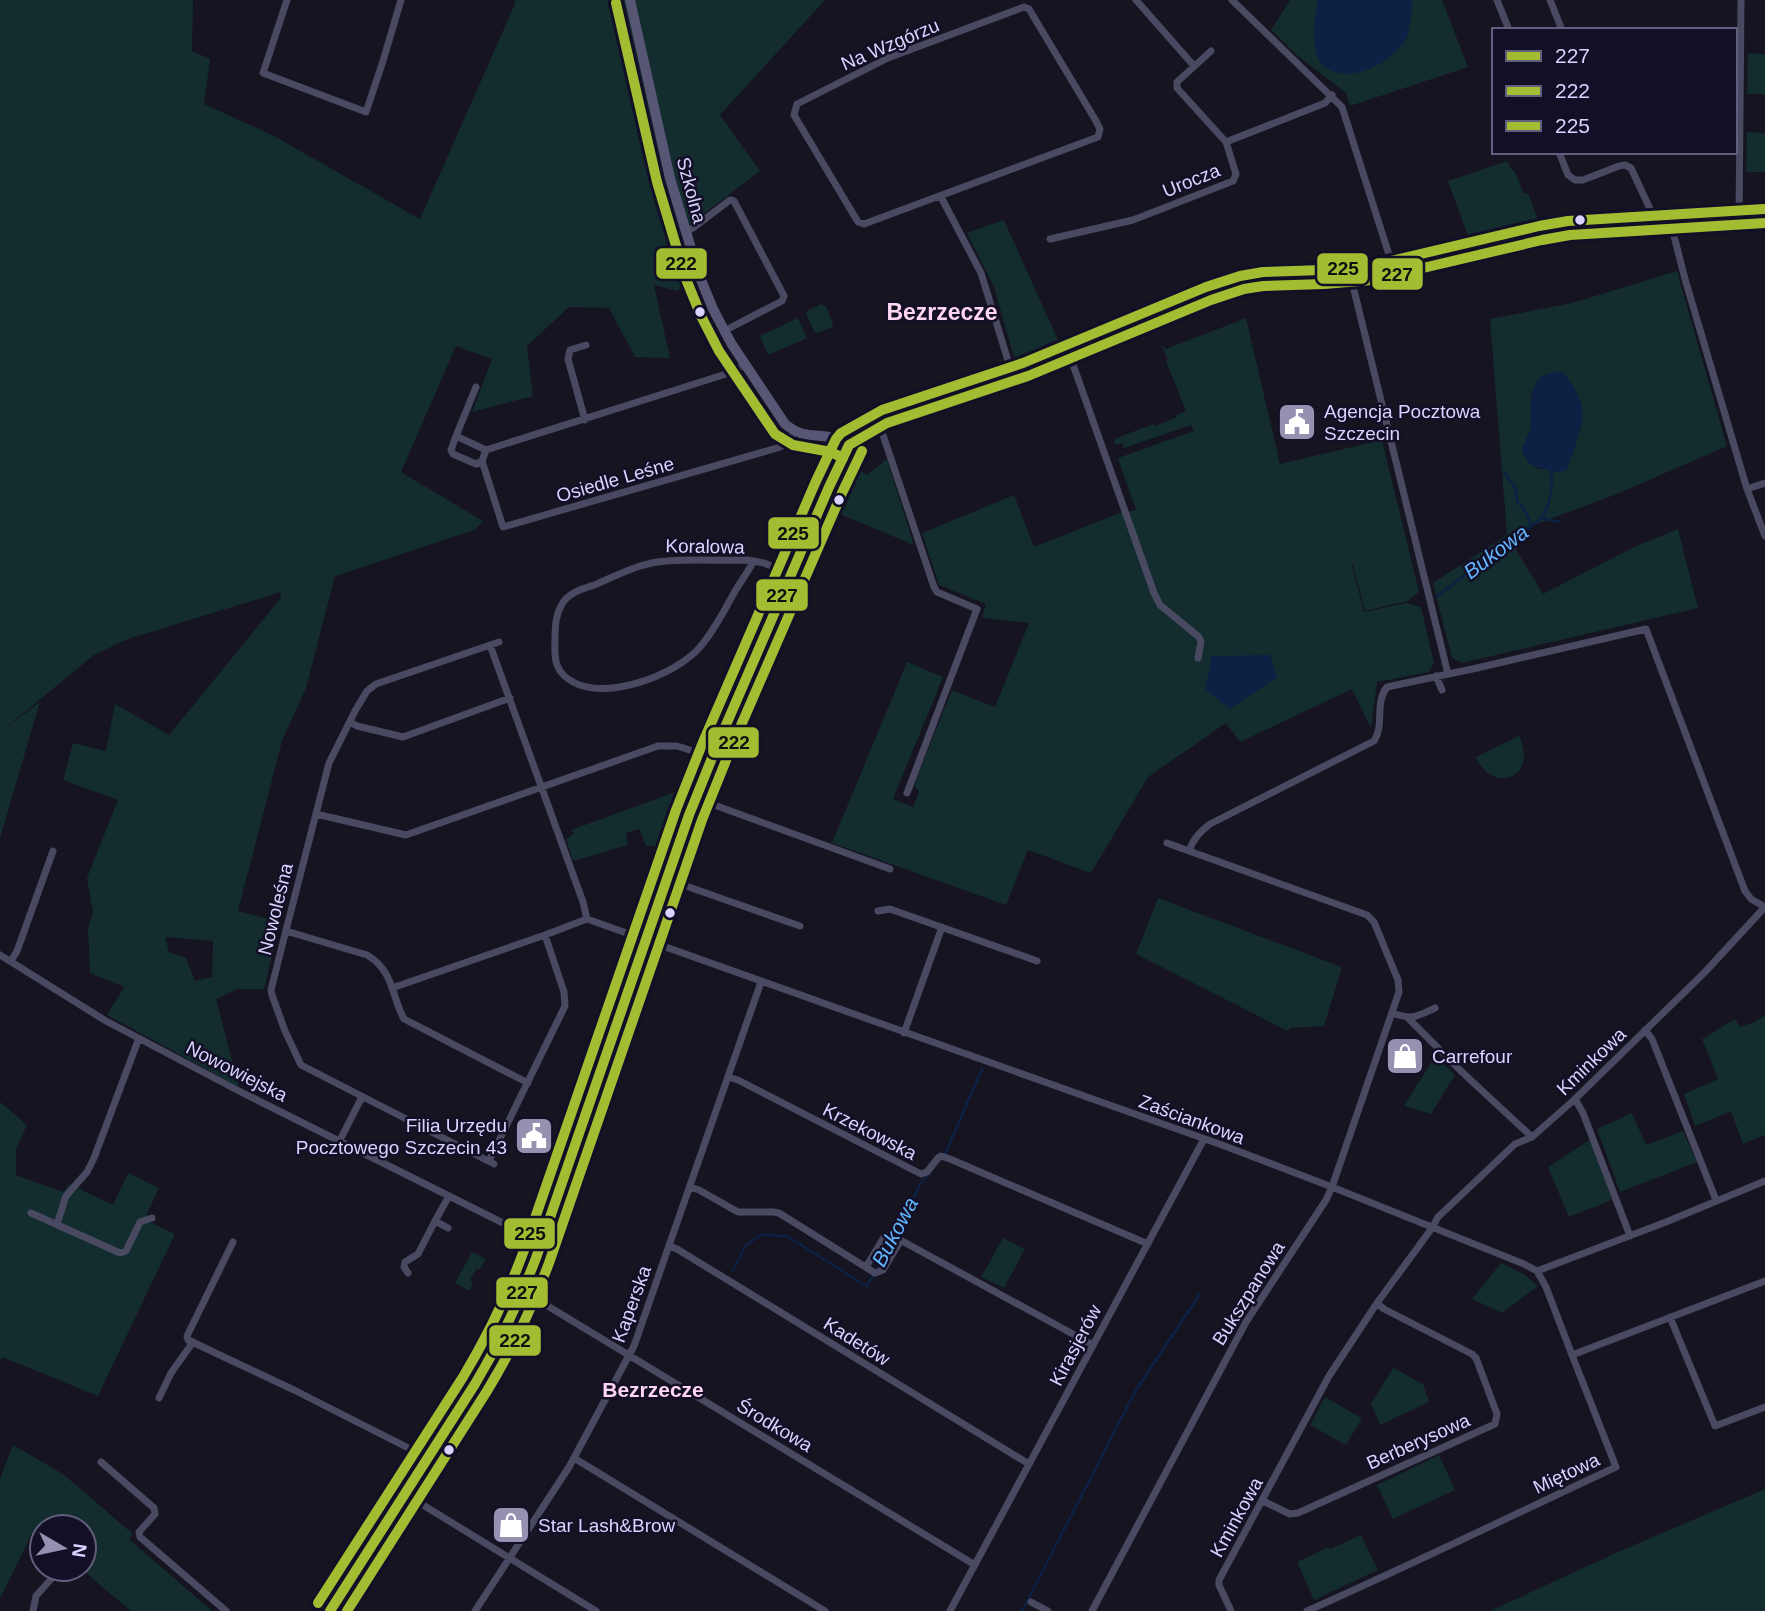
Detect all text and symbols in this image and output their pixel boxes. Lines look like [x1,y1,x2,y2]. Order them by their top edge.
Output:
street label: Na Wzgórzu [838,14,942,75]
legend [1492,28,1737,154]
text: 227 [1555,44,1590,67]
text: 222 [1555,79,1590,102]
text: 225 [1555,114,1590,137]
street label: Szkolna [673,155,711,226]
street label: Urocza [1159,159,1223,201]
unlabelled marker [1573,213,1587,227]
line badge: 222 [655,247,708,280]
line badge: 225 [1316,252,1369,285]
text: 222 [665,253,697,274]
line badge: 227 [1371,257,1424,291]
text: 225 [1327,258,1359,279]
text: 227 [1381,264,1413,285]
district label: Bezrzecze [886,299,998,325]
unlabelled marker [693,305,707,319]
public building icon: Agencja Pocztowa Szczecin [1276,401,1318,443]
place label: Agencja Pocztowa Szczecin [1324,401,1481,444]
street label: Osiedle Leśne [554,453,676,506]
unlabelled marker [832,493,846,507]
line badge: 225 [767,516,820,550]
water label: Bukowa [1459,520,1532,583]
text: 225 [777,523,809,544]
street label: Koralowa [665,535,745,558]
line badge: 227 [755,578,809,612]
text: 227 [766,585,798,606]
line badge: 222 [707,726,760,759]
text: 222 [718,732,750,753]
street label: Nowoleśna [254,861,297,957]
unlabelled marker [663,906,677,920]
street label: Kminkowa [1553,1023,1630,1099]
shop icon: Carrefour [1384,1035,1426,1077]
street label: Nowowiejska [183,1037,291,1106]
place label: Carrefour [1432,1046,1513,1067]
street label: Zaściankowa [1136,1091,1248,1148]
street label: Krzekowska [819,1099,921,1164]
place label: Filia Urzędu Pocztowego Szczecin 43 [296,1115,507,1158]
public building icon: Filia Urzędu Pocztowego Szczecin 43 [513,1115,555,1157]
water label: Bukowa [867,1193,922,1270]
line badge: 225 [503,1217,556,1250]
text: 225 [514,1223,546,1244]
street label: Bukszpanowa [1208,1237,1289,1349]
street label: Kaperska [608,1262,655,1345]
line badge: 227 [495,1276,549,1309]
text: 227 [506,1282,538,1303]
street label: Kirasjerów [1045,1301,1106,1389]
street label: Kadetów [820,1313,894,1370]
line badge: 222 [488,1324,542,1357]
text: 222 [499,1330,531,1351]
district label: Bezrzecze [602,1378,704,1401]
street label: Środkowa [733,1395,817,1456]
street label: Berberysowa [1363,1409,1474,1474]
unlabelled marker [442,1443,456,1457]
street label: Miętowa [1530,1449,1603,1498]
street label: Kminkowa [1206,1473,1267,1561]
shop icon: Star Lash&Brow [490,1504,532,1546]
north arrow [28,1513,98,1583]
place label: Star Lash&Brow [538,1515,676,1536]
text: N [68,1542,91,1559]

